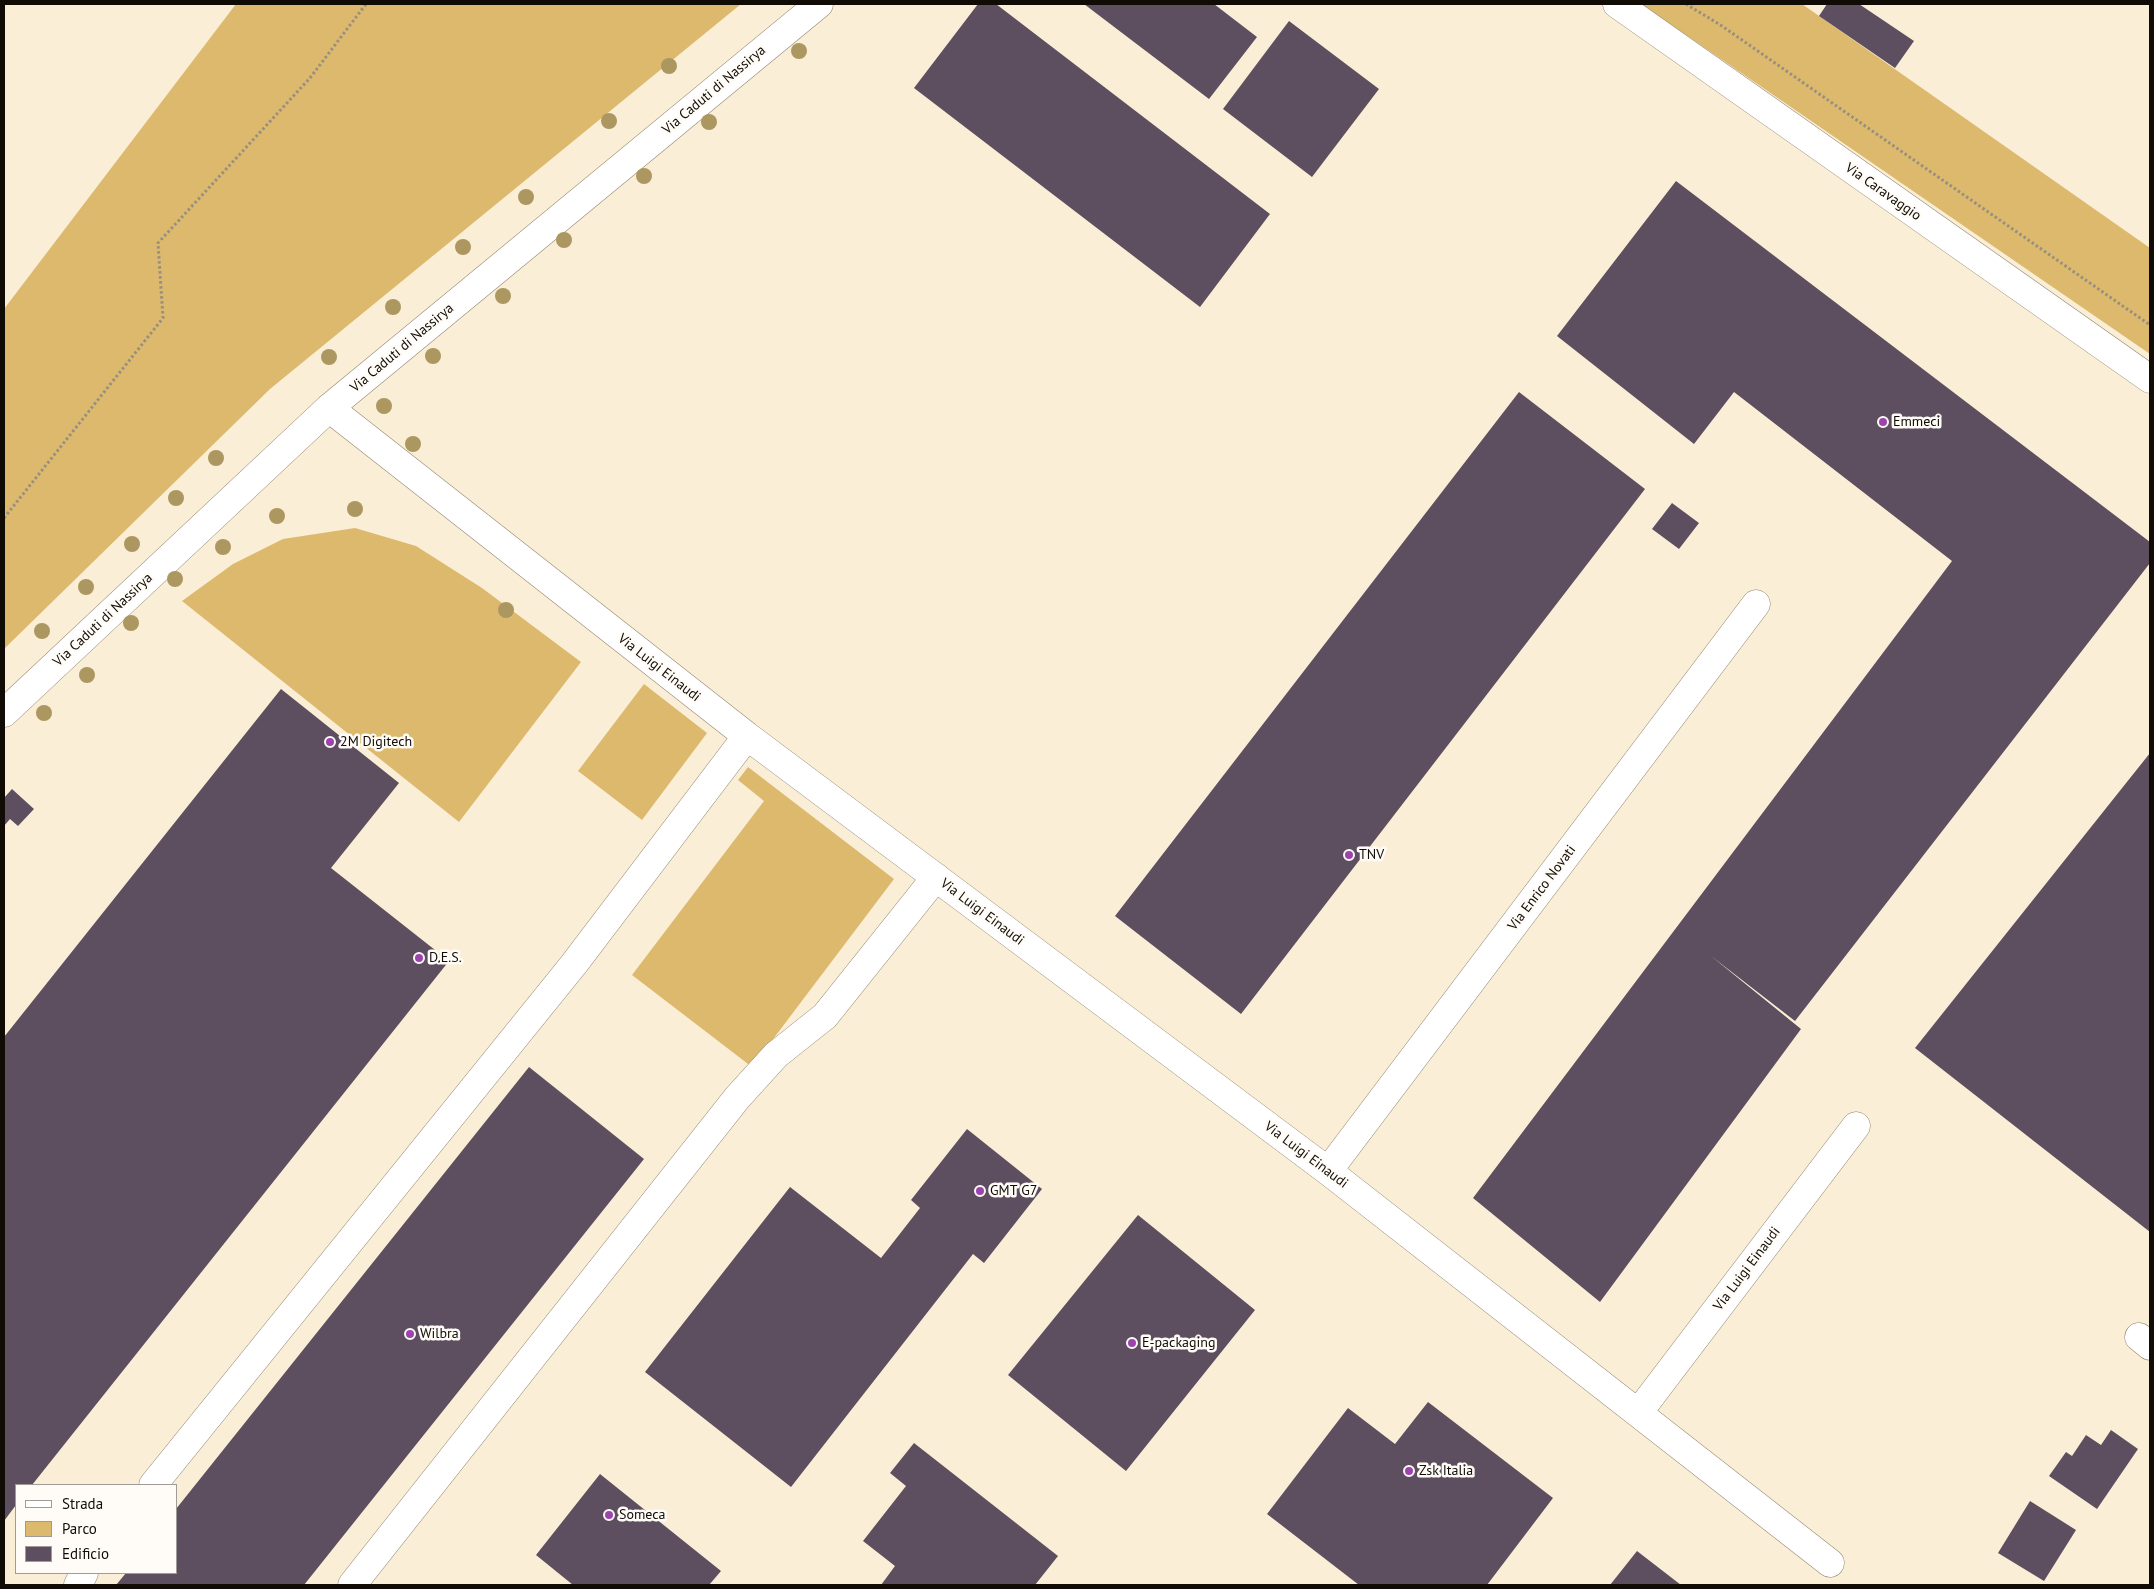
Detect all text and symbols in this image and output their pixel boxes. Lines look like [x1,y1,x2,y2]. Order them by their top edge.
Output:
street label: Via Caduti di Nassirya [659,42,769,138]
street label: Via Caravaggio [1842,160,1924,224]
street label: Via Caduti di Nassirya [347,300,457,396]
place label: Emmeci [1893,414,1940,430]
marker: Emmeci [1877,416,1889,428]
street label: Via Caduti di Nassirya [50,570,156,670]
street label: Via Luigi Einaudi [614,630,704,706]
place label: 2M Digitech [340,734,412,750]
marker: 2M Digitech [324,736,336,748]
street label: Via Enrico Novati [1505,842,1579,934]
place label: TNV [1359,847,1384,863]
marker: TNV [1343,849,1355,861]
street label: Via Luigi Einaudi [937,875,1027,949]
place label: D.E.S. [429,950,462,966]
marker: D.E.S. [413,952,425,964]
street label: Via Luigi Einaudi [1261,1118,1351,1192]
place label: GMT G7 [990,1183,1037,1199]
marker: GMT G7 [974,1185,986,1197]
street label: Via Luigi Einaudi [1710,1224,1784,1314]
place label: Wilbra [420,1326,459,1342]
marker: Wilbra [404,1328,416,1340]
place label: E-packaging [1142,1335,1215,1351]
marker: E-packaging [1126,1337,1138,1349]
place label: Zsk Italia [1419,1463,1473,1479]
marker: Zsk Italia [1403,1465,1415,1477]
legend [15,1484,178,1574]
text: Strada [62,1494,103,1513]
place label: Someca [619,1507,666,1523]
marker: Someca [603,1509,615,1521]
text: Parco [62,1519,97,1538]
text: Edificio [62,1544,109,1563]

